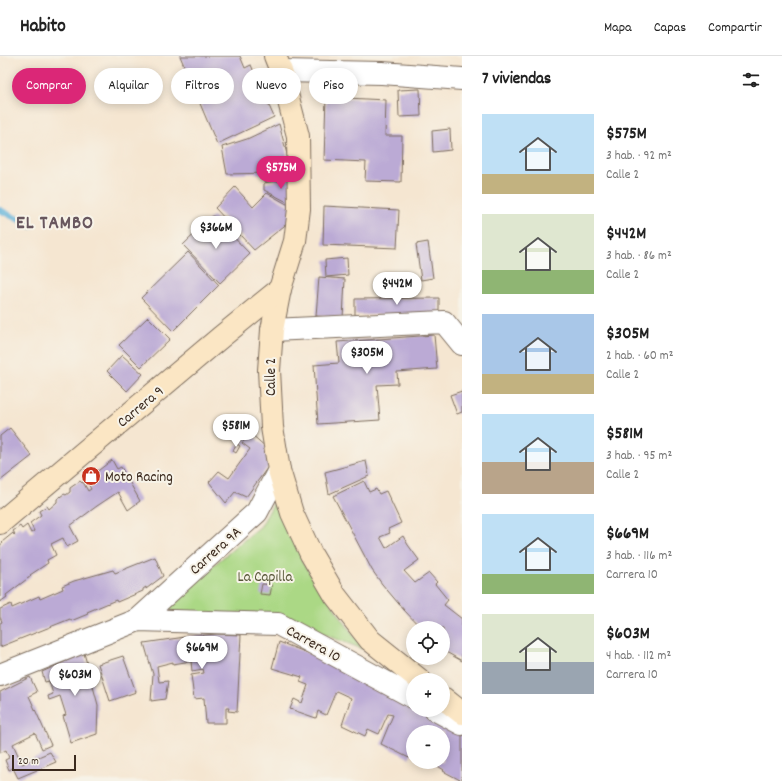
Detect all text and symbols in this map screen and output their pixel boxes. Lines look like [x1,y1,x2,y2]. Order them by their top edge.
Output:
text: Habito [20,14,66,41]
text: Mapa [604,18,632,38]
text: Capas [654,18,686,38]
text: Compartir [708,18,762,38]
chip: Comprar [12,68,86,104]
chip: Alquilar [94,68,163,104]
chip: Filtros [171,68,234,104]
chip: Nuevo [242,68,301,104]
chip: Piso [309,68,358,104]
text: 7 viviendas [482,68,551,92]
icon: filters [740,69,762,91]
text: $575M [606,123,647,147]
icon: home [514,130,562,178]
text: 3 hab. · 92 m² [606,147,672,166]
pin: $575M [253,156,309,190]
text: $575M [265,159,297,178]
text: Calle 2 [606,166,639,185]
district label: EL TAMBO [16,211,94,238]
pin: $366M [188,216,244,250]
text: $366M [200,219,232,238]
text: $442M [606,223,646,247]
icon: home [514,230,562,278]
text: 3 hab. · 86 m² [606,247,672,266]
text: Calle 2 [606,266,639,285]
pin: $442M [369,272,425,306]
text: $442M [382,275,412,294]
text: $305M [606,323,649,347]
icon: home [514,330,562,378]
pin: $305M [339,341,395,375]
text: $305M [350,344,384,363]
text: 2 hab. · 60 m² [606,347,674,366]
street label: Calle 2 [261,358,283,396]
text: Calle 2 [606,366,639,385]
street label: Carrera 9 [113,381,169,434]
pin: $581M [208,414,264,448]
text: $581M [222,417,250,436]
text: $581M [606,423,643,447]
icon: home [514,430,562,478]
text: 3 hab. · 95 m² [606,447,672,466]
shop icon: Moto Racing [80,465,102,487]
text: Calle 2 [606,466,639,485]
place label: Moto Racing [105,467,173,489]
street label: Carrera 9A [185,522,247,581]
text: $669M [606,523,649,547]
icon: home [514,530,562,578]
text: 3 hab. · 116 m² [606,547,672,566]
text: Carrera 10 [606,566,658,585]
park label: La Capilla [238,567,293,589]
street label: Carrera 10 [282,621,344,669]
map controls [406,621,450,769]
button: locate [406,621,450,665]
text: $603M [606,623,650,647]
icon: home [514,630,562,678]
pin: $669M [174,636,230,670]
text: $669M [186,639,218,658]
text: 4 hab. · 112 m² [606,647,671,666]
pin: $603M [47,663,103,697]
text: $603M [58,666,92,685]
text: Carrera 10 [606,666,658,685]
button: + [406,673,450,717]
button: − [406,725,450,769]
scale bar [12,753,76,772]
text: 20 m [18,754,39,770]

